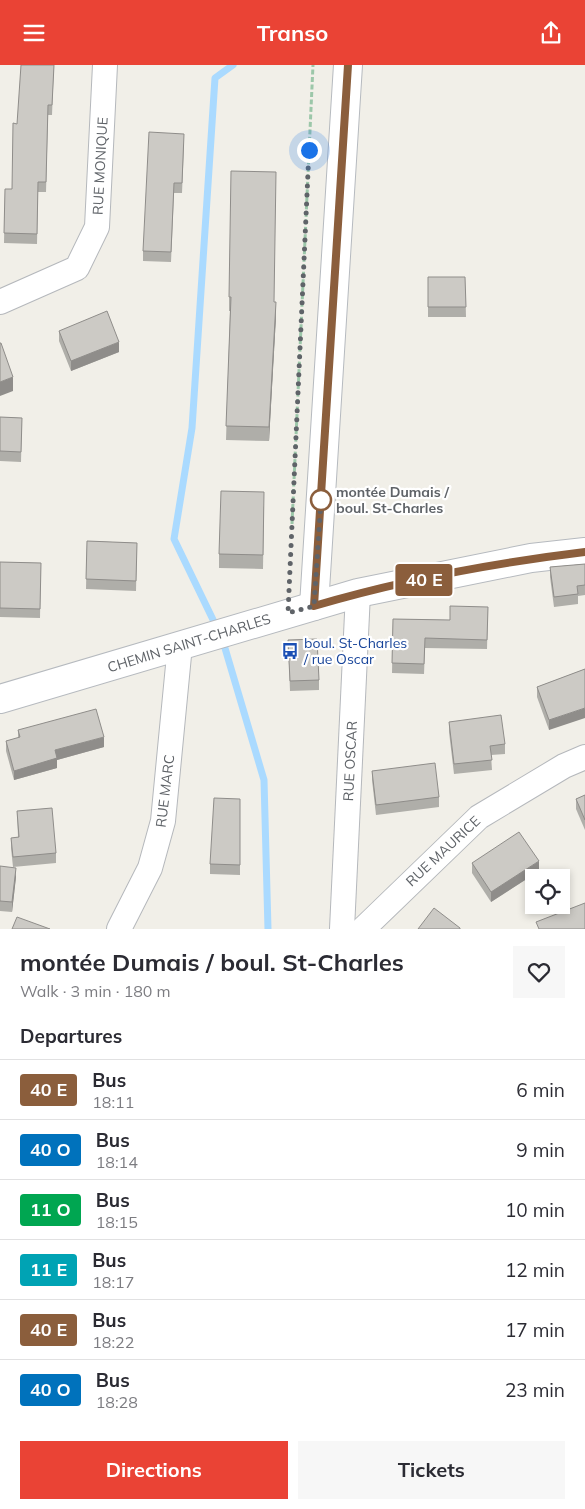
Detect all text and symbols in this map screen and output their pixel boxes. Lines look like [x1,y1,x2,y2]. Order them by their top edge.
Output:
icon: menu [20,19,48,47]
text: Transo [257,19,328,47]
icon: share [537,19,565,47]
street label: RUE MONIQUE [88,117,112,215]
your location [297,138,322,163]
place label: montée Dumais / boul. St-Charles [336,483,450,517]
marker: montée Dumais / boul. St-Charles [310,489,332,511]
line badge: 40 E [389,564,459,596]
text: 40 E [405,568,443,591]
street label: CHEMIN SAINT-CHARLES [105,609,273,676]
place label: boul. St-Charles / rue Oscar [303,634,407,668]
bus stop icon: boul. St-Charles / rue Oscar [280,641,300,661]
street label: RUE OSCAR [339,720,361,802]
street label: RUE MARC [152,754,178,828]
street label: RUE MAURICE [402,812,484,890]
map controls [525,869,570,914]
button: locate [525,869,570,914]
button: heart [513,946,565,998]
text: montée Dumais / boul. St-Charles [20,947,404,977]
text: Walk · 3 min · 180 m [20,981,171,1001]
text: Departures [20,1024,122,1048]
text: Bus [92,1068,126,1092]
text: 40 E [30,1078,67,1101]
text: 6 min [516,1078,565,1102]
text: 18:11 [92,1092,134,1112]
text: Bus [96,1128,130,1152]
text: 40 O [30,1138,71,1161]
text: 9 min [516,1138,565,1162]
text: 18:14 [96,1152,138,1172]
text: Bus [96,1188,130,1212]
text: 11 O [30,1198,71,1221]
text: 10 min [505,1198,565,1222]
text: 18:15 [96,1212,138,1232]
text: Bus [92,1248,126,1272]
text: 11 E [30,1258,67,1281]
text: 12 min [505,1258,565,1282]
text: 18:17 [92,1272,134,1292]
text: Bus [92,1308,126,1332]
text: 40 E [30,1318,67,1341]
text: 17 min [505,1318,565,1342]
text: 18:22 [92,1332,134,1352]
text: Bus [96,1368,130,1392]
text: 40 O [30,1378,71,1401]
text: 23 min [505,1378,565,1402]
text: 18:28 [96,1392,138,1412]
button: Directions [20,1441,288,1499]
button: Tickets [298,1441,565,1499]

